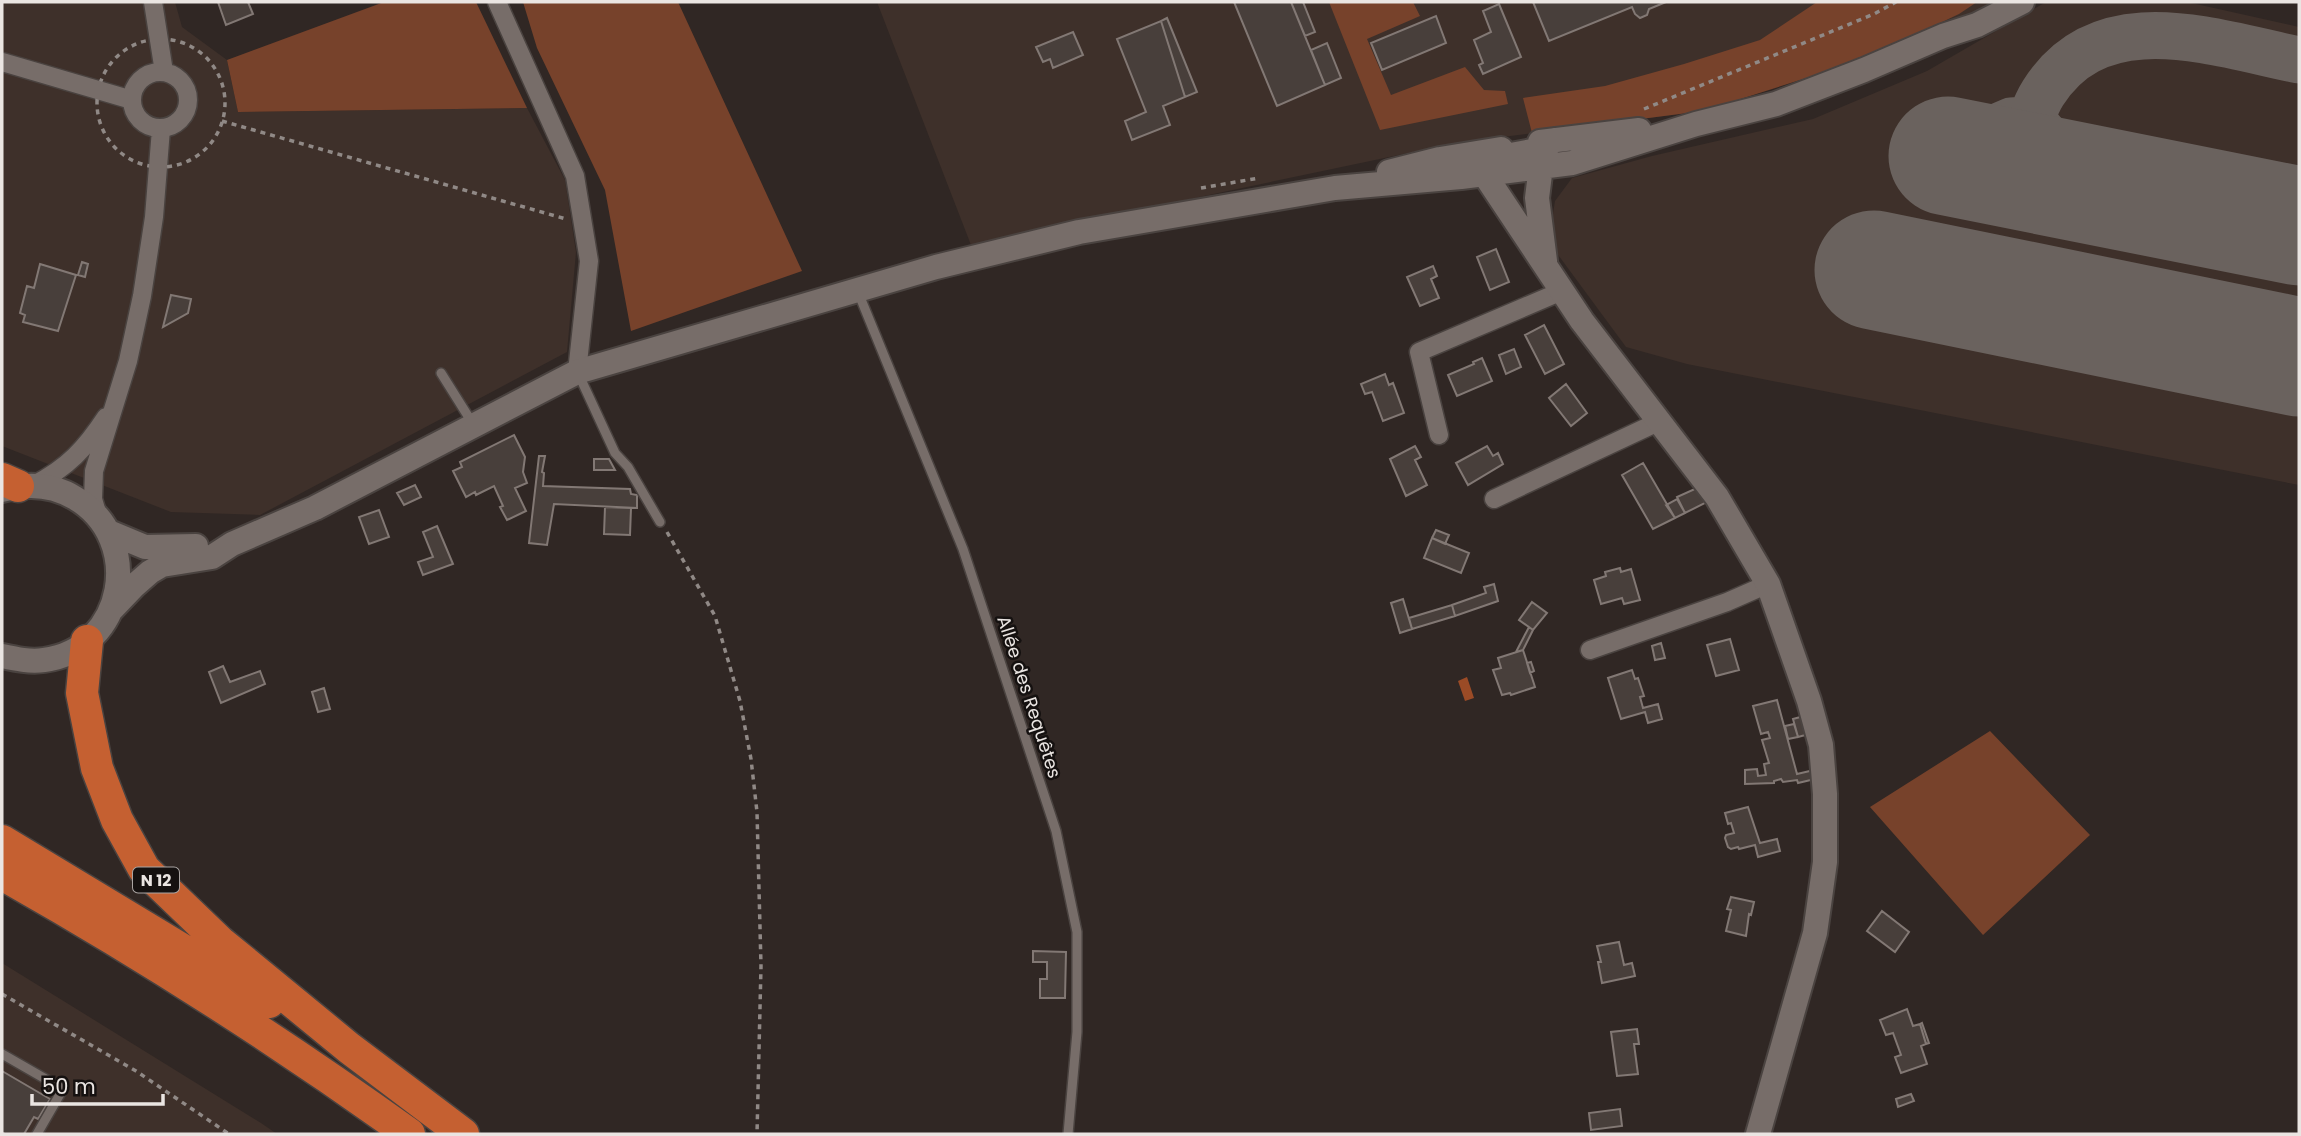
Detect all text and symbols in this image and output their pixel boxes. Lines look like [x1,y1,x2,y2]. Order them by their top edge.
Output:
street label: Allée des Requêtes [991,612,1068,781]
road number: N 12 [133,867,179,892]
scale bar [32,1062,163,1106]
text: 50 m [42,1072,96,1101]

